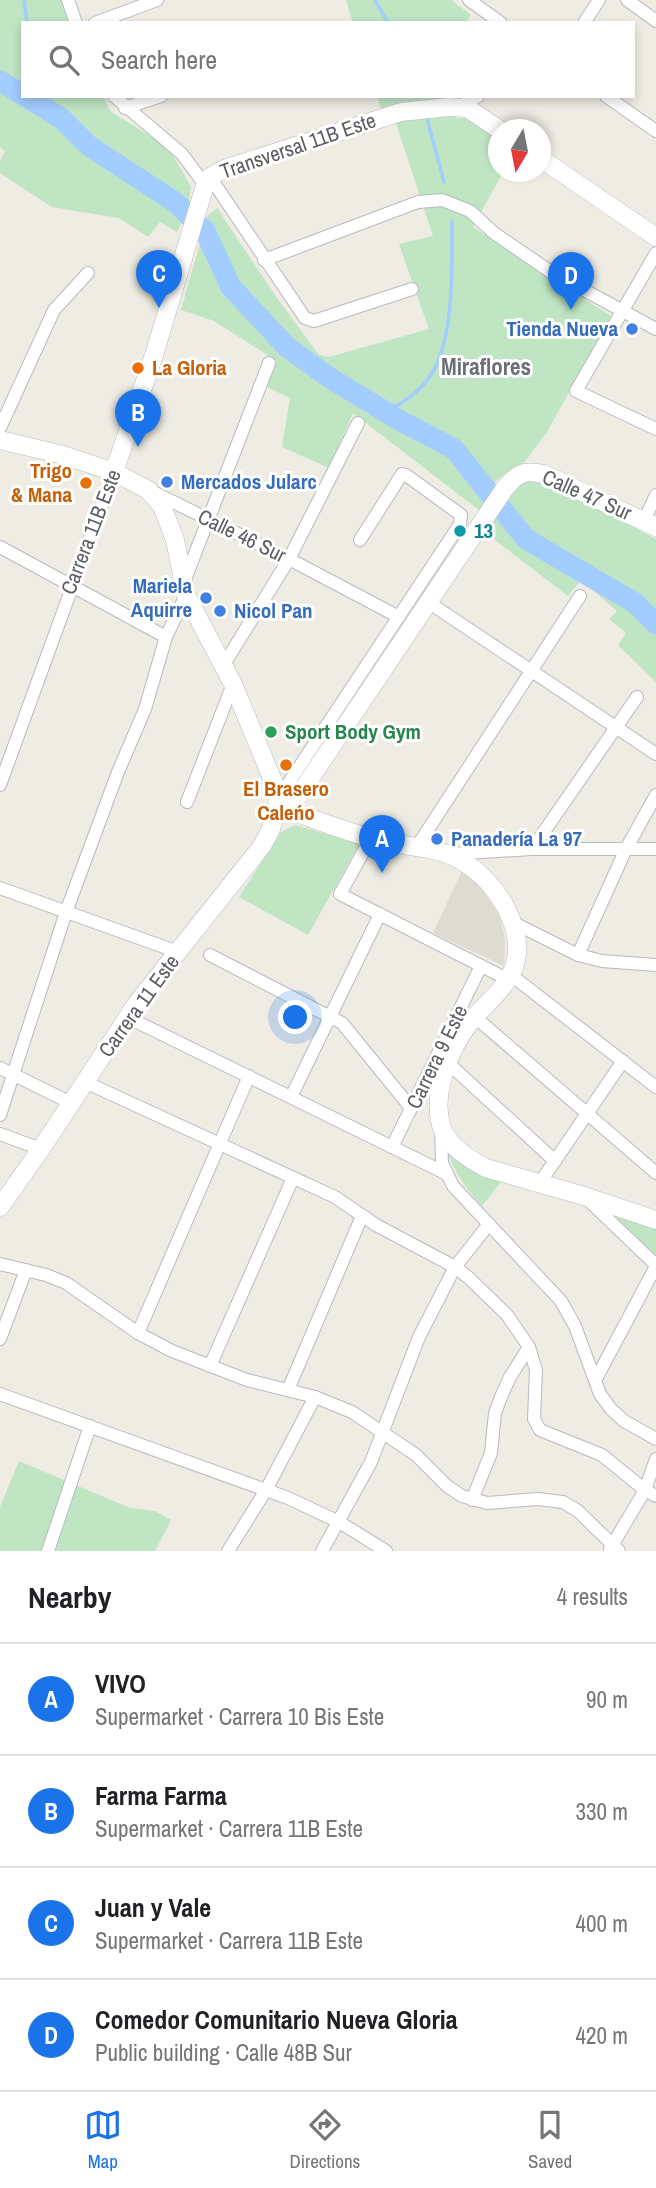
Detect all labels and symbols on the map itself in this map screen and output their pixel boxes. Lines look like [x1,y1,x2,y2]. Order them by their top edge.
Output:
street label: Transversal 11B Este [216,105,379,186]
north arrow [488,119,551,182]
pin: C [136,250,182,308]
pin: D [548,252,594,310]
place label: Tienda Nueva [506,314,618,343]
marker: Tienda Nueva [624,321,640,337]
district label: Miraflores [441,351,531,382]
place label: La Gloria [152,353,227,382]
marker: La Gloria [130,360,146,376]
pin: B [115,389,161,447]
place label: Trigo & Mana [11,456,72,509]
street label: Calle 47 Sur [538,462,637,527]
street label: Carrera 11B Este [53,465,128,599]
place label: Mercados Jularc [181,467,317,496]
marker: Mercados Jularc [159,474,175,490]
marker: Trigo & Mana [78,475,94,491]
street label: Calle 46 Sur [193,502,291,569]
place label: 13 [474,516,493,545]
marker: 13 [452,523,468,539]
place label: Mariela Aquirre [131,571,192,624]
marker: Mariela Aquirre [198,590,214,606]
place label: Nicol Pan [234,596,312,625]
marker: Nicol Pan [212,603,228,619]
place label: Sport Body Gym [285,717,421,746]
marker: Sport Body Gym [263,724,279,740]
marker: El Brasero Caleńo [278,757,294,773]
place label: El Brasero Caleńo [243,774,329,827]
pin: A [359,815,405,873]
place label: Panadería La 97 [451,824,583,853]
marker: Panadería La 97 [429,831,445,847]
street label: Carrera 11 Este [92,949,186,1063]
your location [278,1000,312,1034]
street label: Carrera 9 Este [399,1000,474,1113]

